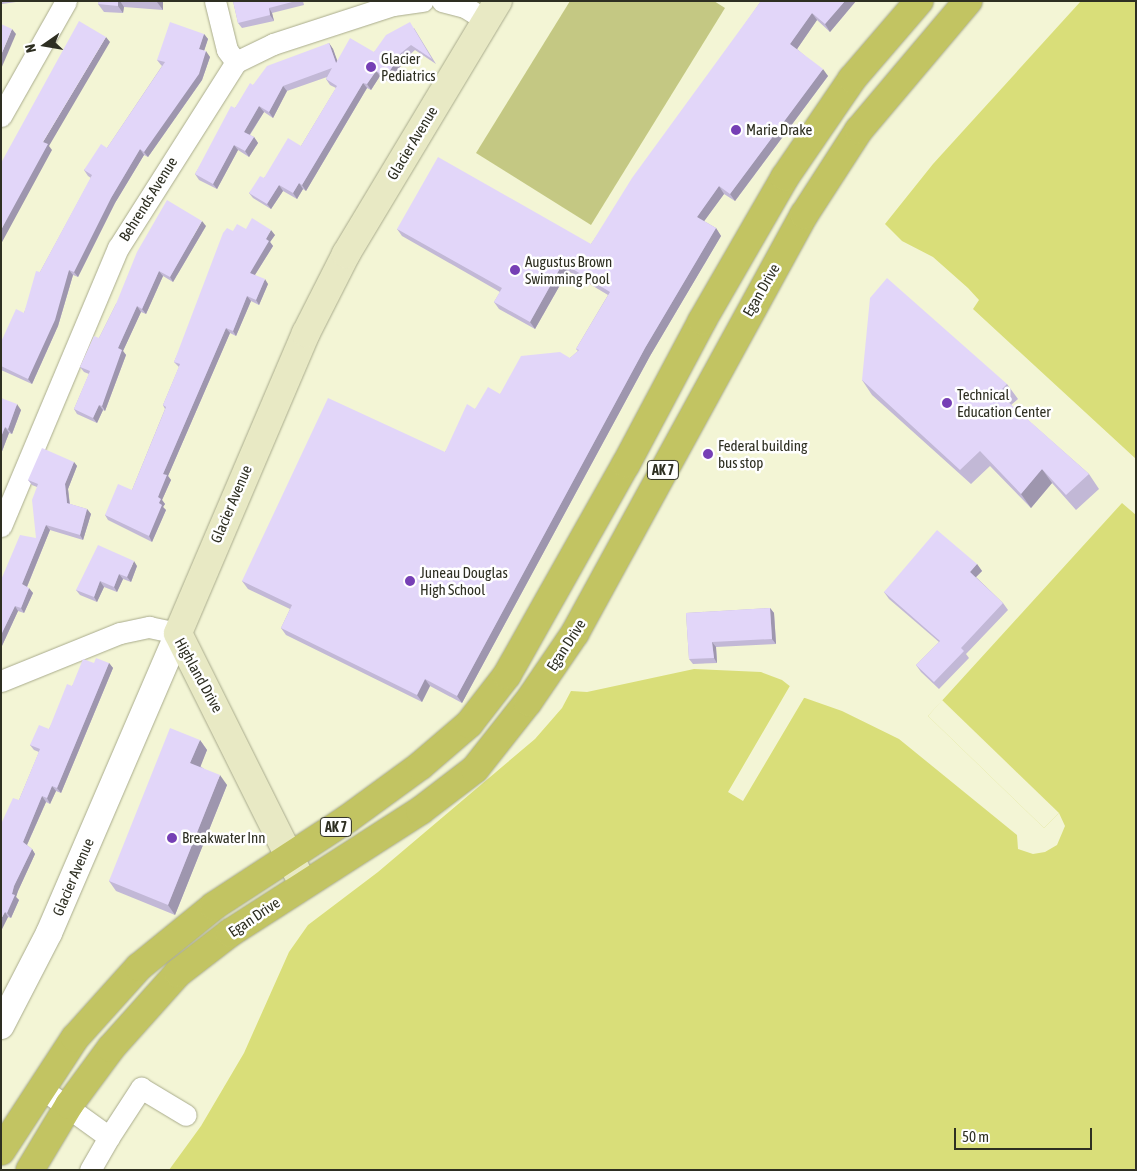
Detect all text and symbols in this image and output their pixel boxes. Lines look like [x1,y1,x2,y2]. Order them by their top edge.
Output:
north arrow [20,20,70,70]
text: N [22,43,39,54]
place label: Glacier Pediatrics [381,49,436,84]
marker: Glacier Pediatrics [365,61,377,73]
street label: Glacier Avenue [383,103,441,183]
place label: Marie Drake [746,121,812,139]
marker: Marie Drake [730,124,742,136]
street label: Behrends Avenue [115,154,181,244]
place label: Augustus Brown Swimming Pool [525,252,612,287]
street label: Egan Drive [739,260,783,320]
marker: Augustus Brown Swimming Pool [509,264,521,276]
place label: Technical Education Center [957,385,1051,420]
marker: Technical Education Center [941,397,953,409]
place label: Federal building bus stop [718,436,807,471]
marker: Federal building bus stop [702,448,714,460]
road number: AK 7 [647,458,679,482]
street label: Glacier Avenue [207,462,255,546]
place label: Juneau Douglas High School [420,563,508,598]
marker: Juneau Douglas High School [404,575,416,587]
street label: Egan Drive [543,616,589,674]
street label: Highland Drive [171,635,227,715]
road number: AK 7 [320,816,352,839]
place label: Breakwater Inn [182,829,266,847]
marker: Breakwater Inn [166,832,178,844]
street label: Glacier Avenue [49,835,97,919]
street label: Egan Drive [225,893,283,941]
scale bar [957,1118,1094,1150]
text: 50 m [962,1128,989,1145]

